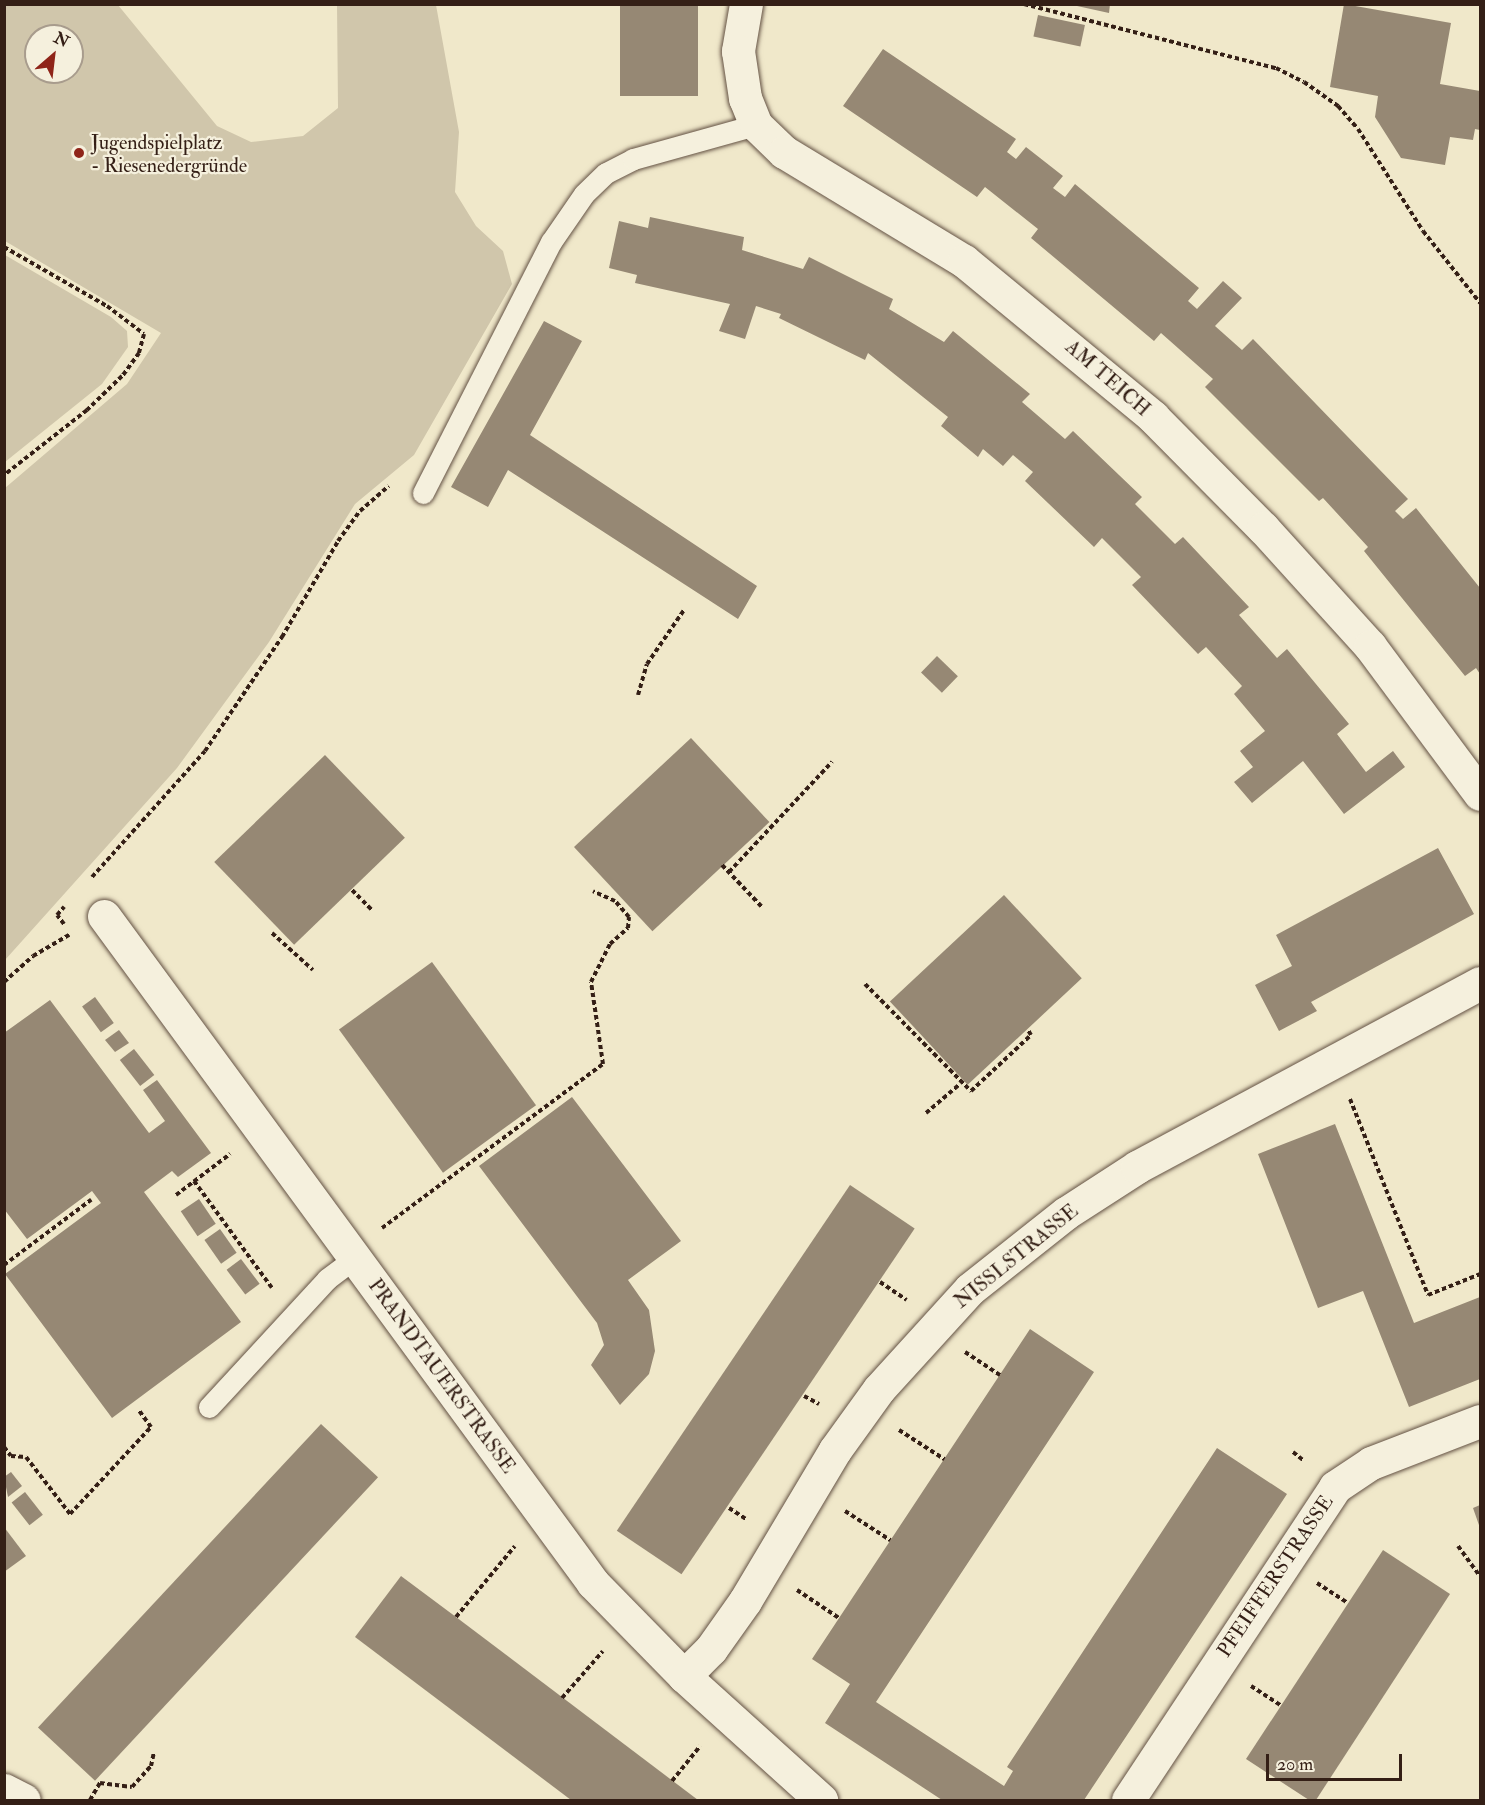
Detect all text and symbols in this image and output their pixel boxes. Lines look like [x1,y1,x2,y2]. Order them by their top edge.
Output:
north arrow [24,24,84,84]
text: N [50,28,73,52]
place label: Jugendspielplatz - Riesenedergründe [91,130,247,177]
marker: Jugendspielplatz - Riesenedergründe [72,146,86,160]
street label: AM TEICH [1061,335,1155,421]
street label: NISSLSTRASSE [949,1199,1083,1313]
street label: PRANDTAUERSTRASSE [363,1274,521,1478]
street label: PFEIFFERSTRASSE [1212,1490,1338,1662]
scale bar [1269,1742,1406,1780]
text: 20 m [1277,1753,1313,1776]

